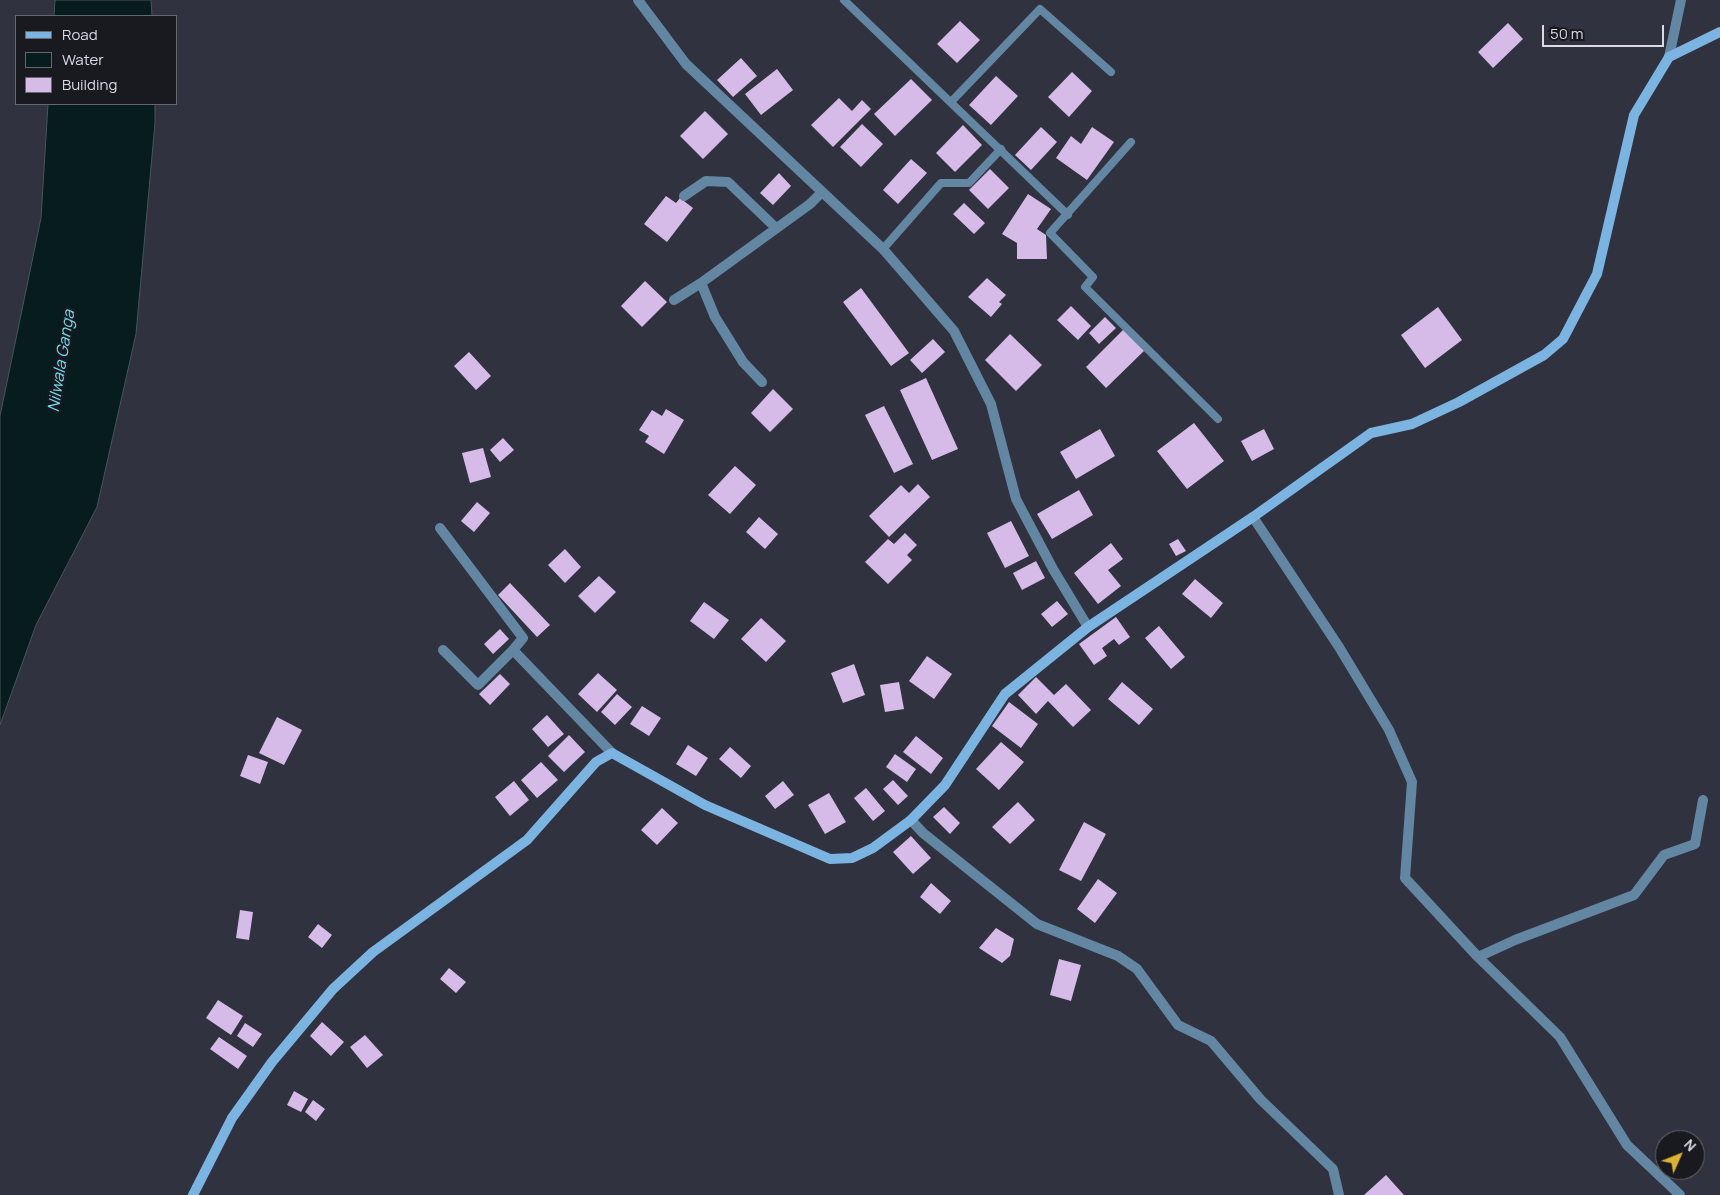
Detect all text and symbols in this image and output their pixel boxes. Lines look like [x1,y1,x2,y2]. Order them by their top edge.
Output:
legend [15,15,178,105]
scale bar [1545,15,1668,47]
text: 50 m [1550,23,1584,44]
text: Road [62,24,98,45]
text: Water [62,49,104,70]
text: Building [62,74,117,95]
water label: Nilwala Ganga [44,309,80,413]
north arrow [1655,1130,1705,1180]
text: N [1680,1135,1701,1155]

